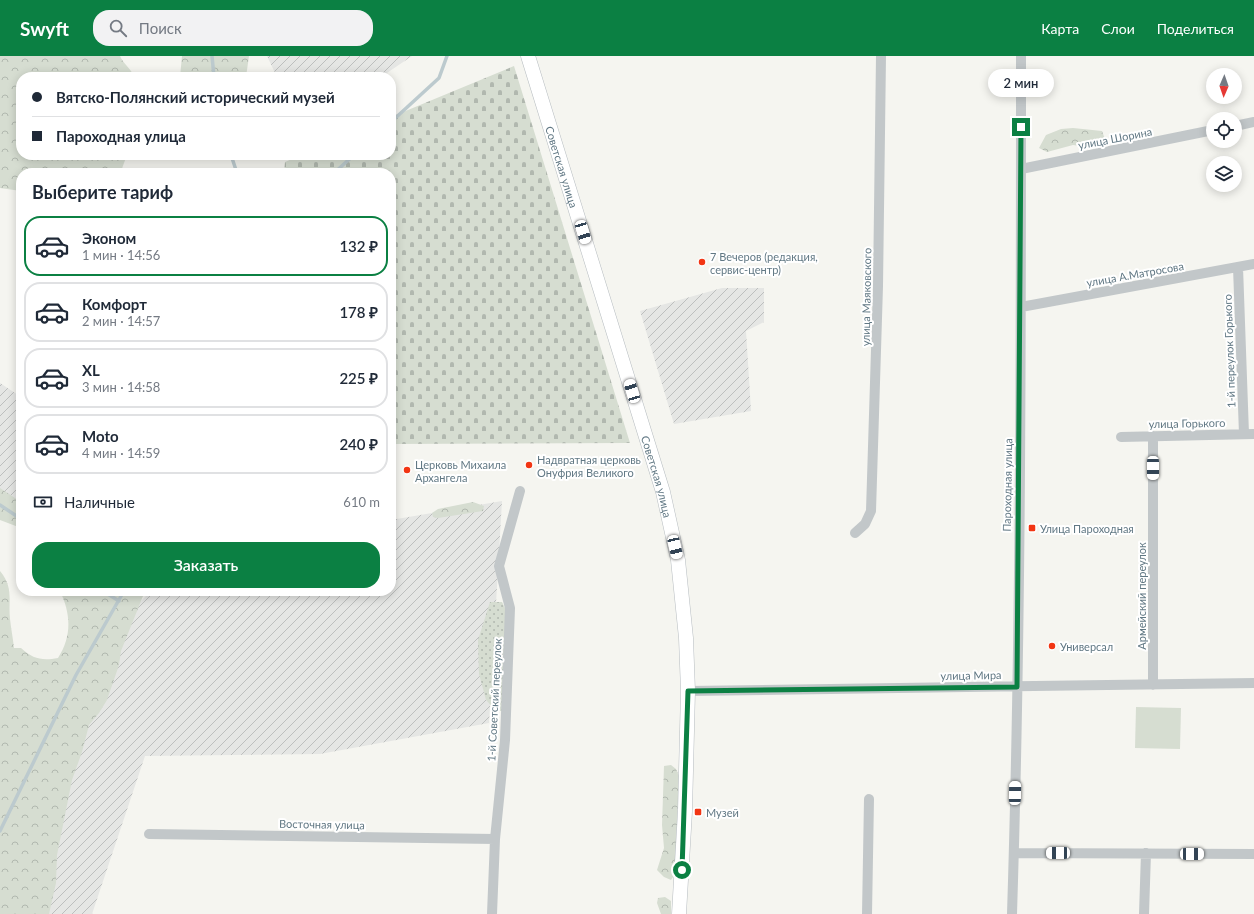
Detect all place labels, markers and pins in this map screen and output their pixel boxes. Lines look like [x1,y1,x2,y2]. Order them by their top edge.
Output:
place label: 7 Вечеров (редакция, сервис-центр) [710,250,818,276]
marker: 7 Вечеров (редакция, сервис-центр) [697,257,707,267]
place label: Надвратная церковь Онуфрия Великого [537,453,641,479]
place label: Церковь Михаила Архангела [415,458,506,484]
marker: Надвратная церковь Онуфрия Великого [524,460,534,470]
marker: Церковь Михаила Архангела [402,465,412,475]
place label: Улица Пароходная [1040,522,1134,535]
marker: Улица Пароходная [1027,523,1037,533]
place label: Универсал [1060,640,1113,653]
marker: Универсал [1047,641,1057,651]
place label: Музей [706,806,739,819]
marker: Музей [693,807,703,817]

